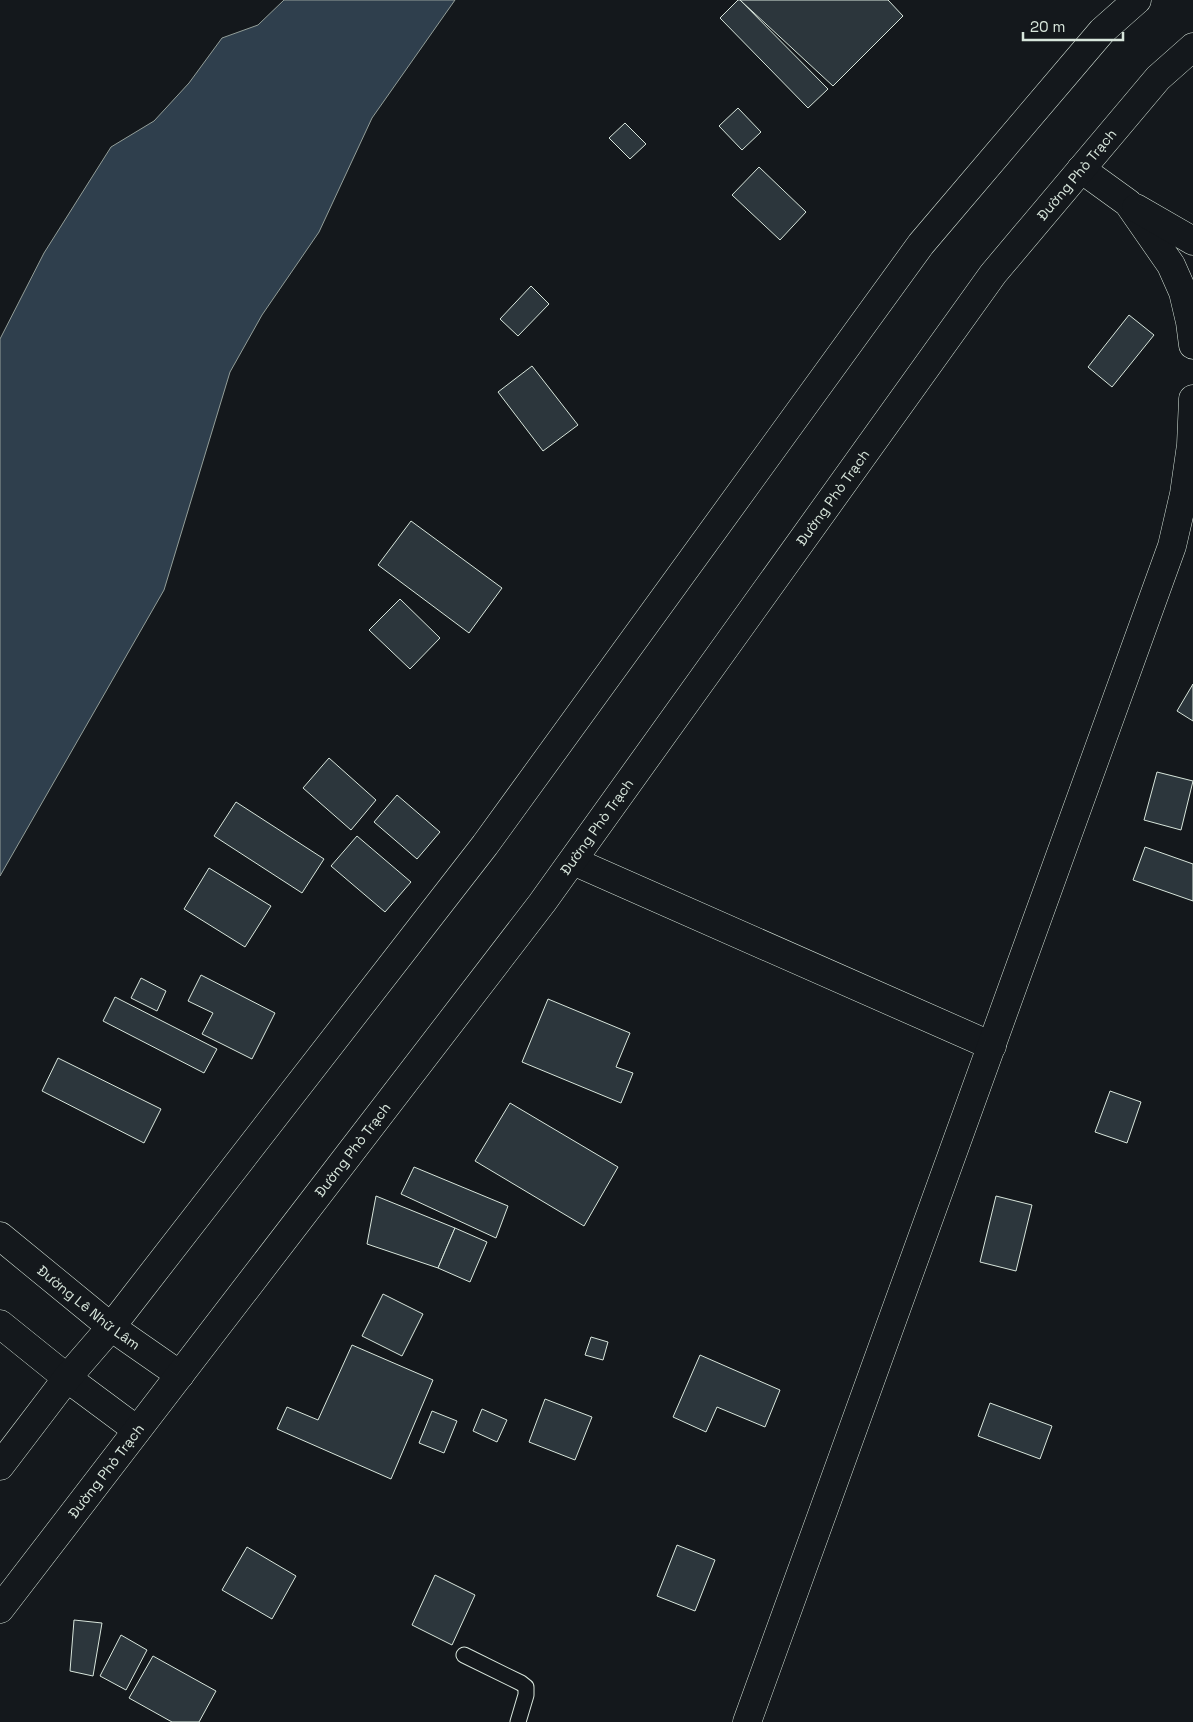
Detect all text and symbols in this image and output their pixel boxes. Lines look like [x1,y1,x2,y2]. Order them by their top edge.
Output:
scale bar [1023,10,1123,42]
text: 20 m [1030,17,1065,36]
street label: Đường Phò Trạch [1033,125,1120,224]
street label: Đường Phò Trạch [792,446,873,549]
street label: Đường Phò Trạch [556,775,637,878]
street label: Đường Phò Trạch [311,1099,394,1201]
street label: Đường Lê Nhữ Lâm [34,1261,144,1354]
street label: Đường Phò Trạch [64,1420,148,1522]

